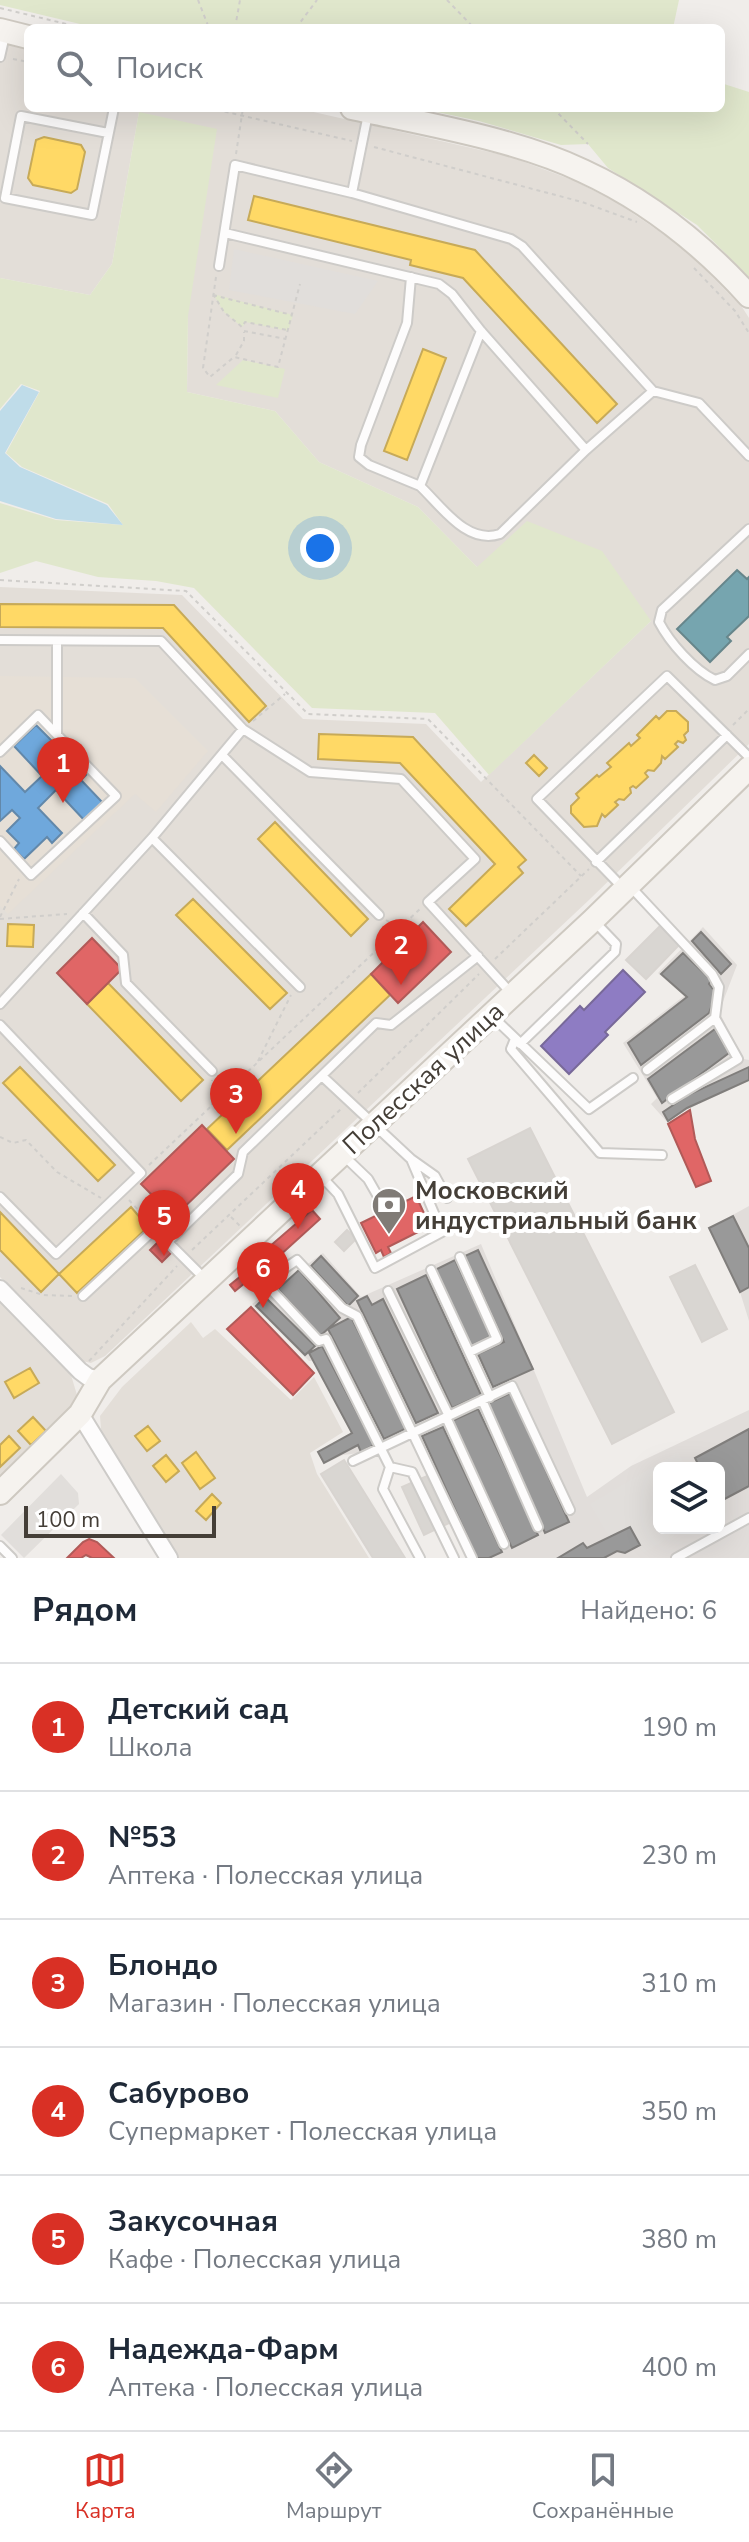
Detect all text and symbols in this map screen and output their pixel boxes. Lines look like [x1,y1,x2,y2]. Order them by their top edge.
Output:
search box [24,24,725,112]
icon: search [52,46,96,90]
text: Поиск [116,48,203,89]
your location [300,528,340,568]
pin: 1 [37,737,89,803]
pin: 2 [375,919,427,985]
street label: Полесская улица [335,994,512,1162]
pin: 3 [210,1068,262,1134]
pin: 4 [272,1163,324,1229]
place label: Московский индустриальный банк [415,1173,697,1238]
bank icon: Московский индустриальный банк [370,1186,408,1236]
pin: 5 [138,1190,190,1256]
pin: 6 [237,1242,289,1308]
map controls [653,1462,725,1534]
button: layers [653,1462,725,1534]
scale bar [24,1502,216,1538]
text: 100 m [36,1505,100,1535]
text: Рядом [32,1587,138,1633]
text: Найдено: 6 [580,1593,717,1628]
text: Детский сад [108,1689,288,1730]
text: 1 [50,1710,66,1745]
text: 190 m [641,1710,717,1745]
text: Школа [108,1730,192,1765]
text: №53 [108,1817,177,1858]
text: 2 [50,1838,66,1873]
text: 230 m [641,1838,717,1873]
text: Аптека · Полесская улица [108,1858,423,1893]
text: Блондо [108,1945,218,1986]
text: 3 [50,1966,66,2001]
text: 310 m [641,1966,717,2001]
text: Магазин · Полесская улица [108,1986,441,2021]
text: Сабурово [108,2073,249,2114]
text: 4 [50,2094,66,2129]
text: 350 m [641,2094,717,2129]
text: Супермаркет · Полесская улица [108,2114,497,2149]
text: Закусочная [108,2201,278,2242]
text: 5 [50,2222,66,2257]
text: 380 m [641,2222,717,2257]
text: Кафе · Полесская улица [108,2242,401,2277]
text: Надежда-Фарм [108,2329,339,2370]
text: 6 [50,2350,66,2385]
text: 400 m [641,2350,717,2385]
text: Аптека · Полесская улица [108,2370,423,2405]
tab: Карта [75,2448,136,2526]
tab: Маршрут [286,2448,382,2526]
tab: Сохранённые [532,2448,674,2526]

